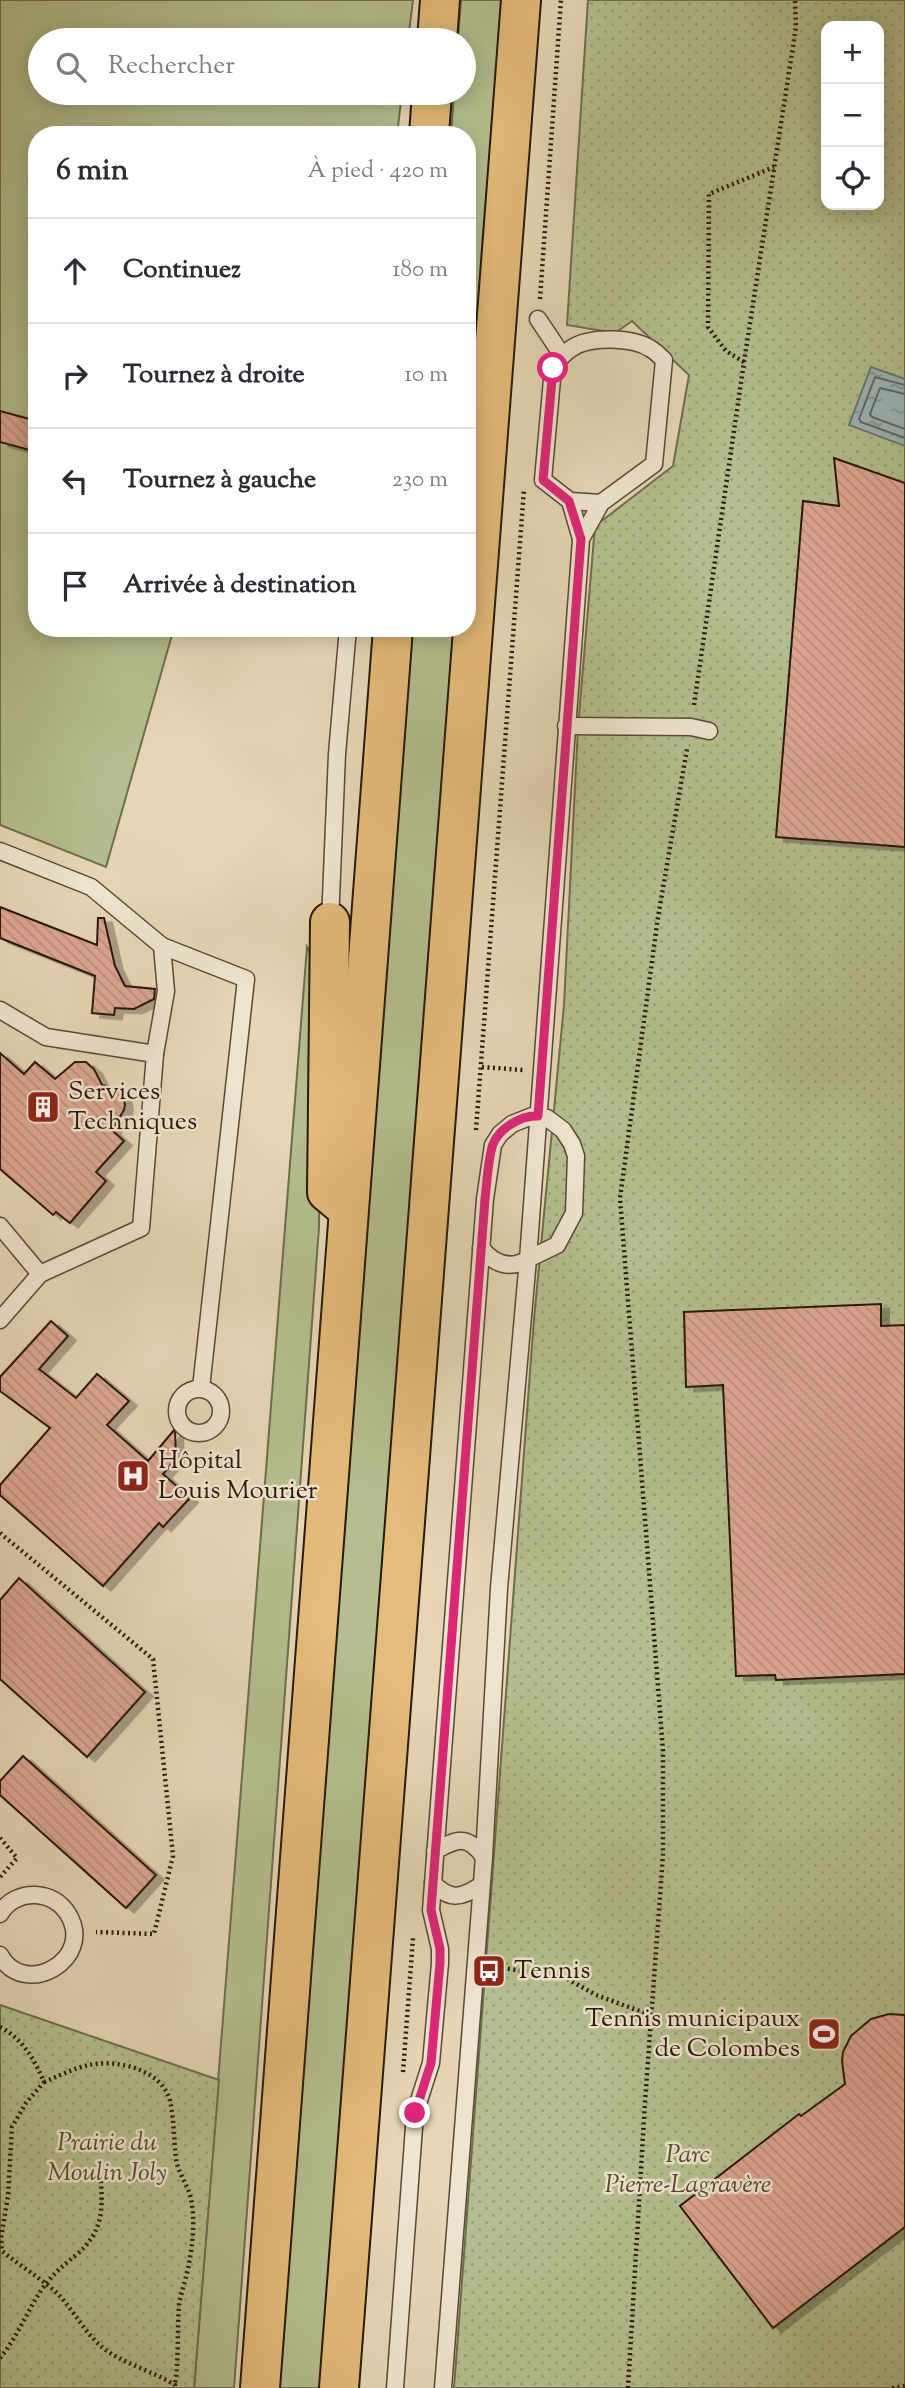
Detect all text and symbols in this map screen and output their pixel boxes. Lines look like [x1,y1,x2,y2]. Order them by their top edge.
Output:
map controls [821,21,884,210]
button: + [821,21,884,84]
search box [28,28,476,105]
icon: search [52,48,90,86]
text: Rechercher [108,48,235,85]
button: − [821,84,884,147]
button: locate [821,147,884,210]
text: 6 min [56,150,128,193]
text: À pied · 420 m [307,155,448,188]
icon: ahead [56,252,94,290]
text: Continuez [123,252,241,289]
text: 180 m [393,254,448,287]
route start [537,352,568,383]
icon: right [56,357,94,395]
text: Tournez à droite [123,357,305,394]
text: 10 m [404,359,448,392]
icon: left [56,462,94,500]
text: Tournez à gauche [123,462,316,499]
text: 230 m [392,464,448,497]
icon: arrive [56,567,94,605]
text: Arrivée à destination [123,567,356,604]
place label: Services Techniques [68,1074,197,1141]
building icon: Services Techniques [24,1088,62,1126]
place label: Hôpital Louis Mourier [158,1443,318,1510]
hospital icon: Hôpital Louis Mourier [114,1457,152,1495]
bus stop icon: Tennis [470,1952,508,1990]
place label: Tennis [514,1953,590,1990]
place label: Tennis municipaux de Colombes [585,2001,800,2068]
sports icon: Tennis municipaux de Colombes [805,2015,843,2053]
route end [399,2097,430,2128]
park label: Prairie du Moulin Joly [47,2125,167,2192]
park label: Parc Pierre-Lagravère [605,2137,771,2204]

